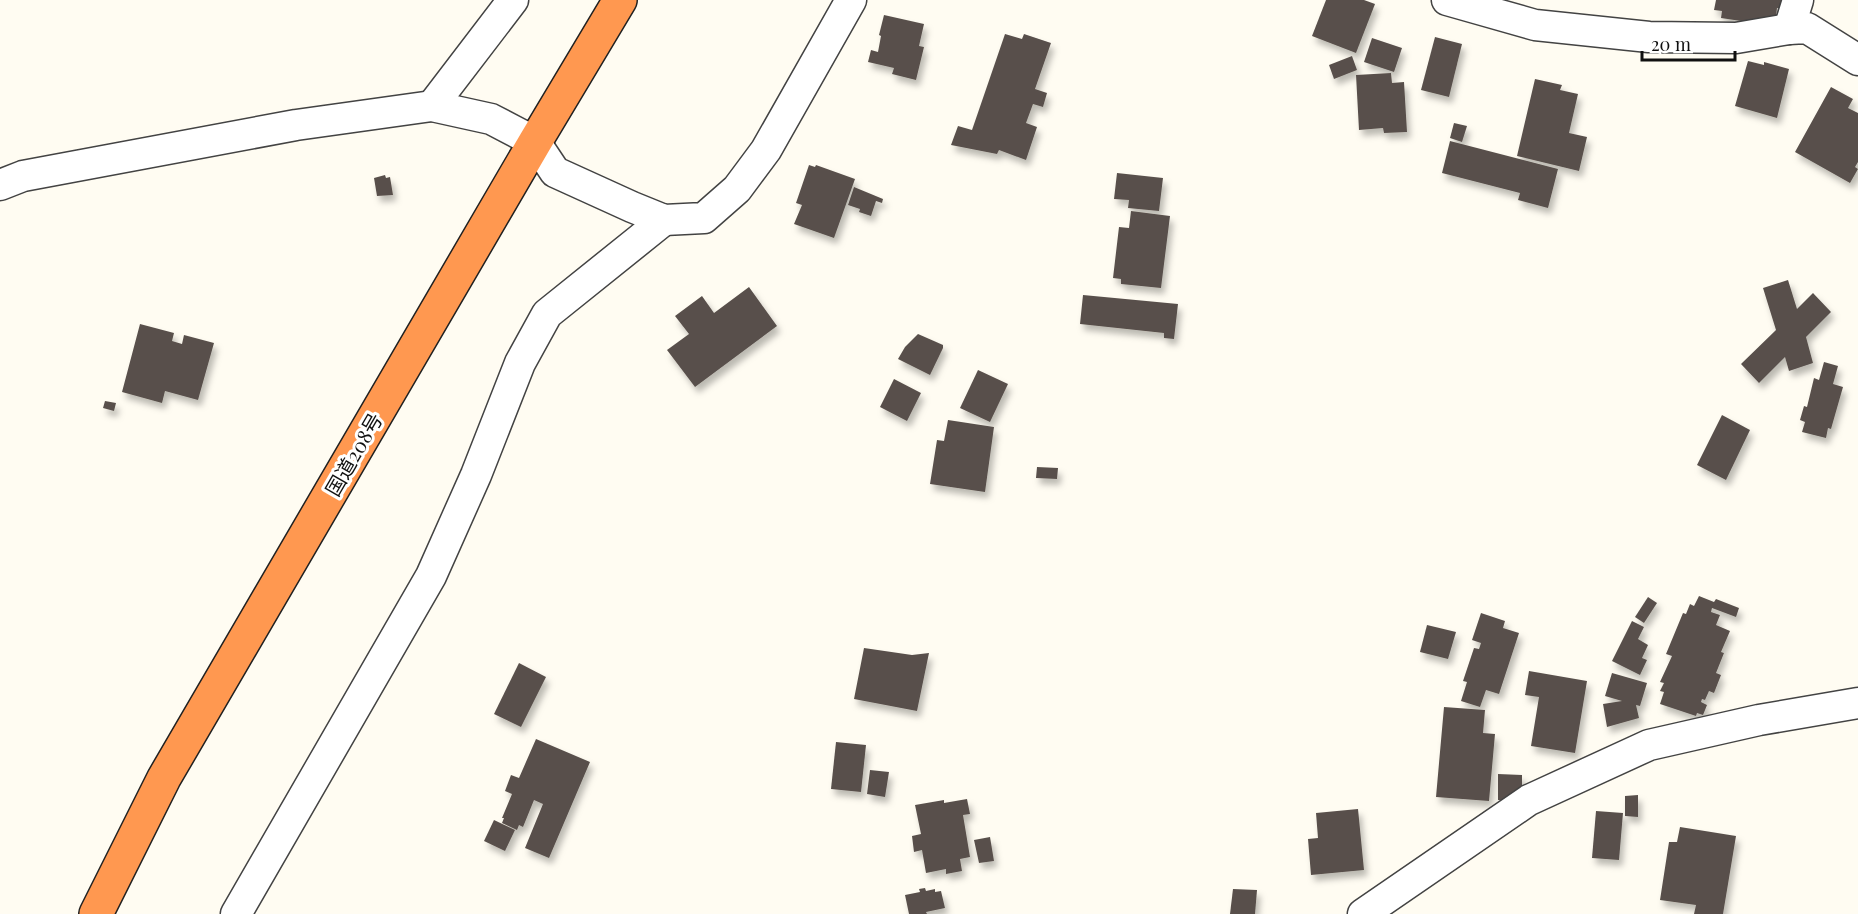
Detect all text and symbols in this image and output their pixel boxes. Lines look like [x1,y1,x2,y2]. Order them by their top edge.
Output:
scale bar [1642,24,1735,62]
text: 20 m [1651,32,1691,56]
street label: 国道208号 [318,407,388,501]

